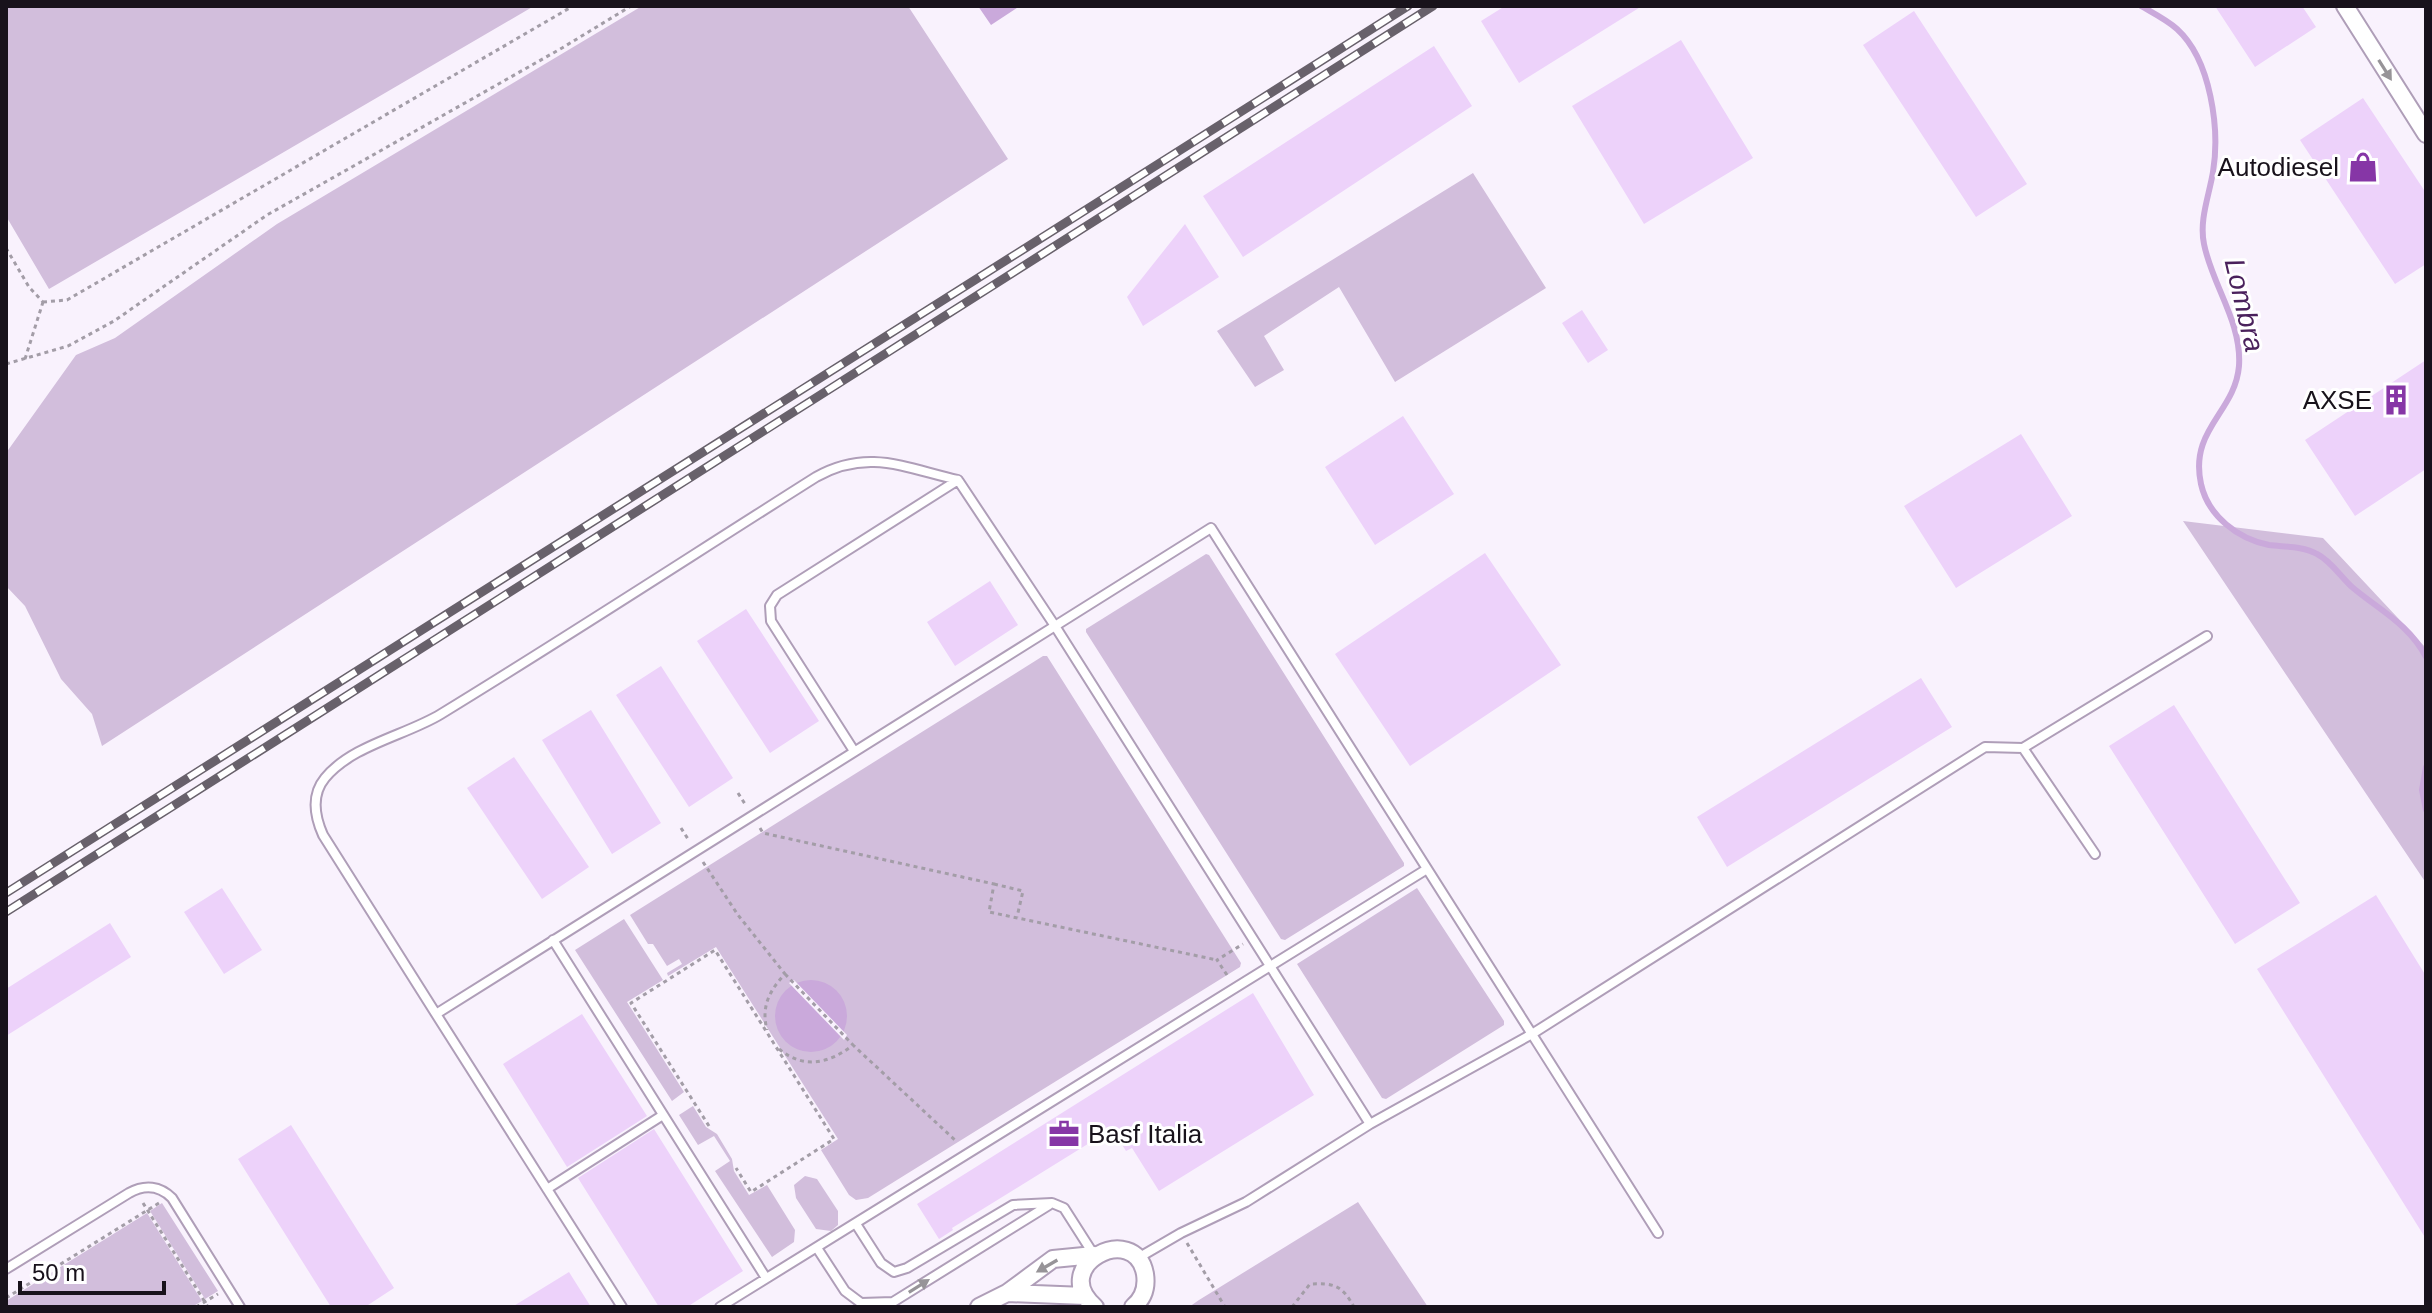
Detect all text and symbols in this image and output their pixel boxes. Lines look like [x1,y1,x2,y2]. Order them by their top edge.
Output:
one-way arrow [2378,59,2392,81]
shop icon: Autodiesel [2346,150,2380,184]
place label: Autodiesel [2218,152,2339,182]
water label: Lombra [2219,255,2270,355]
building icon: AXSE [2379,383,2413,417]
place label: AXSE [2303,385,2372,415]
office icon: Basf Italia [1047,1117,1081,1151]
place label: Basf Italia [1088,1119,1203,1149]
scale bar [20,1245,164,1295]
one-way arrow [1036,1258,1058,1272]
text: 50 m [32,1259,85,1286]
one-way arrow [908,1279,930,1293]

